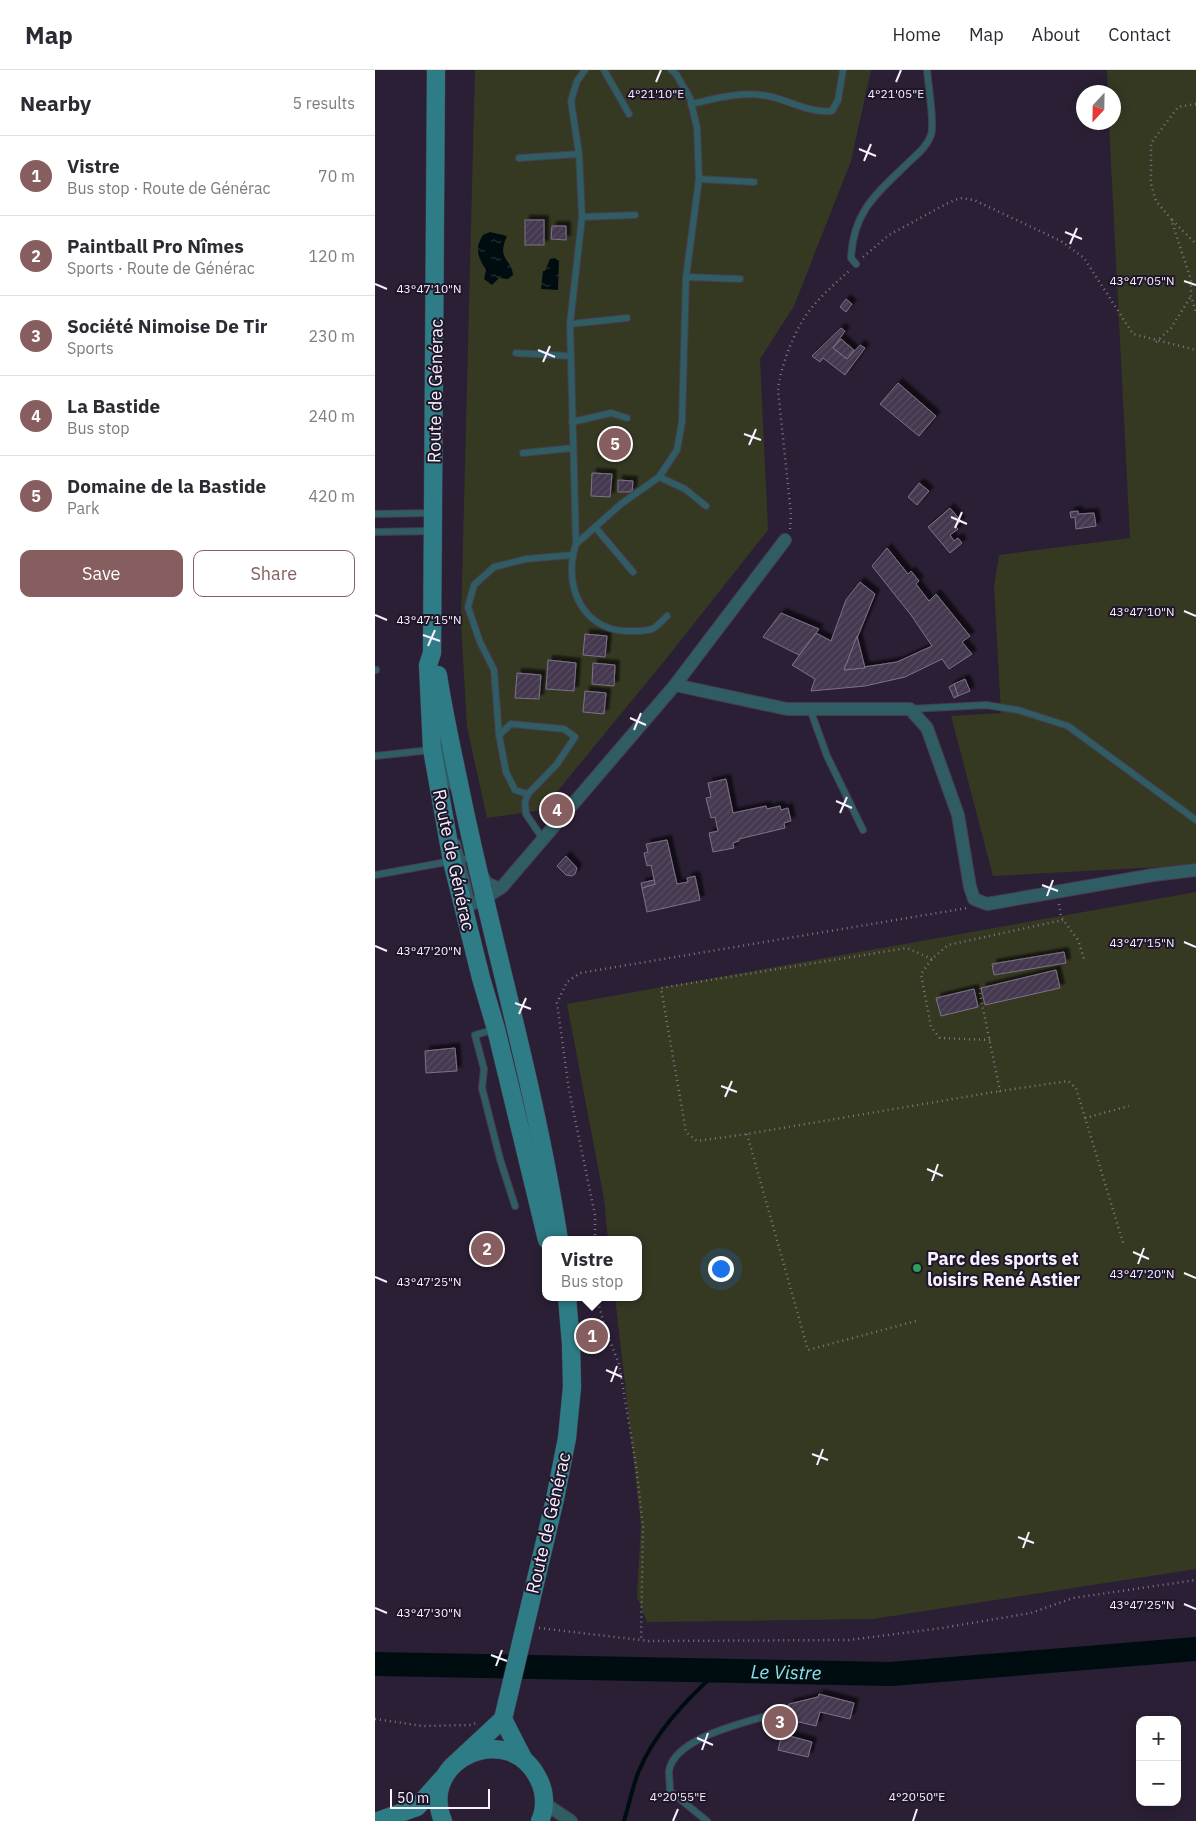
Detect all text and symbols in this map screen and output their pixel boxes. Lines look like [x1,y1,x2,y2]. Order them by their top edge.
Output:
text: Map [25,19,73,51]
text: Home [893,23,941,46]
text: Map [969,23,1004,46]
text: About [1032,23,1080,46]
text: Contact [1108,23,1171,46]
north arrow [1076,85,1121,130]
text: 4°21'10"E [628,86,684,101]
text: 4°21'05"E [868,86,924,101]
text: Nearby [20,89,91,117]
text: 5 results [292,93,355,113]
text: Vistre [67,154,120,178]
text: 1 [31,166,41,186]
text: 70 m [318,166,355,186]
text: Bus stop · Route de Générac [67,178,271,198]
text: Paintball Pro Nîmes [67,234,244,258]
text: 2 [31,246,41,266]
text: 120 m [308,246,355,266]
text: Sports · Route de Générac [67,258,255,278]
text: 43°47'05"N [1109,273,1175,288]
text: 43°47'10"N [396,281,462,296]
text: Société Nimoise De Tir [67,314,268,338]
street label: Route de Générac [422,319,448,463]
text: 3 [31,326,41,346]
text: 230 m [308,326,355,346]
text: Sports [67,338,114,358]
text: La Bastide [67,394,160,418]
text: 4 [31,406,41,426]
text: 240 m [308,406,355,426]
text: Bus stop [67,418,130,438]
pin: 5 [599,425,631,463]
text: Domaine de la Bastide [67,474,266,498]
text: 5 [31,486,41,506]
text: 420 m [308,486,355,506]
text: Park [67,498,99,518]
button: Save [20,550,183,597]
button: Share [193,550,355,597]
text: 43°47'10"N [1109,604,1175,619]
text: 43°47'15"N [396,612,462,627]
street label: Route de Générac [428,787,480,933]
pin: 4 [541,791,573,829]
text: 43°47'15"N [1109,935,1175,950]
text: 43°47'20"N [396,943,462,958]
pin: 2 [471,1230,503,1268]
popup [542,1236,642,1301]
text: Vistre [561,1247,613,1271]
place label: Parc des sports et loisirs René Astier [927,1247,1080,1291]
your location [708,1256,734,1282]
marker: Parc des sports et loisirs René Astier [911,1262,923,1274]
text: 43°47'20"N [1109,1266,1175,1281]
text: Bus stop [561,1271,623,1291]
text: 43°47'25"N [396,1274,462,1289]
pin: 1 [576,1317,608,1355]
street label: Route de Générac [521,1450,575,1596]
text: 43°47'25"N [1109,1597,1175,1612]
text: 43°47'30"N [396,1605,462,1620]
water label: Le Vistre [750,1659,822,1685]
pin: 3 [764,1703,796,1741]
map controls [1136,1716,1181,1806]
button: + [1136,1716,1181,1761]
button: − [1136,1761,1181,1806]
scale bar [390,1786,490,1809]
text: 50 m [397,1789,429,1807]
text: 4°20'55"E [650,1789,706,1804]
text: 4°20'50"E [889,1789,945,1804]

